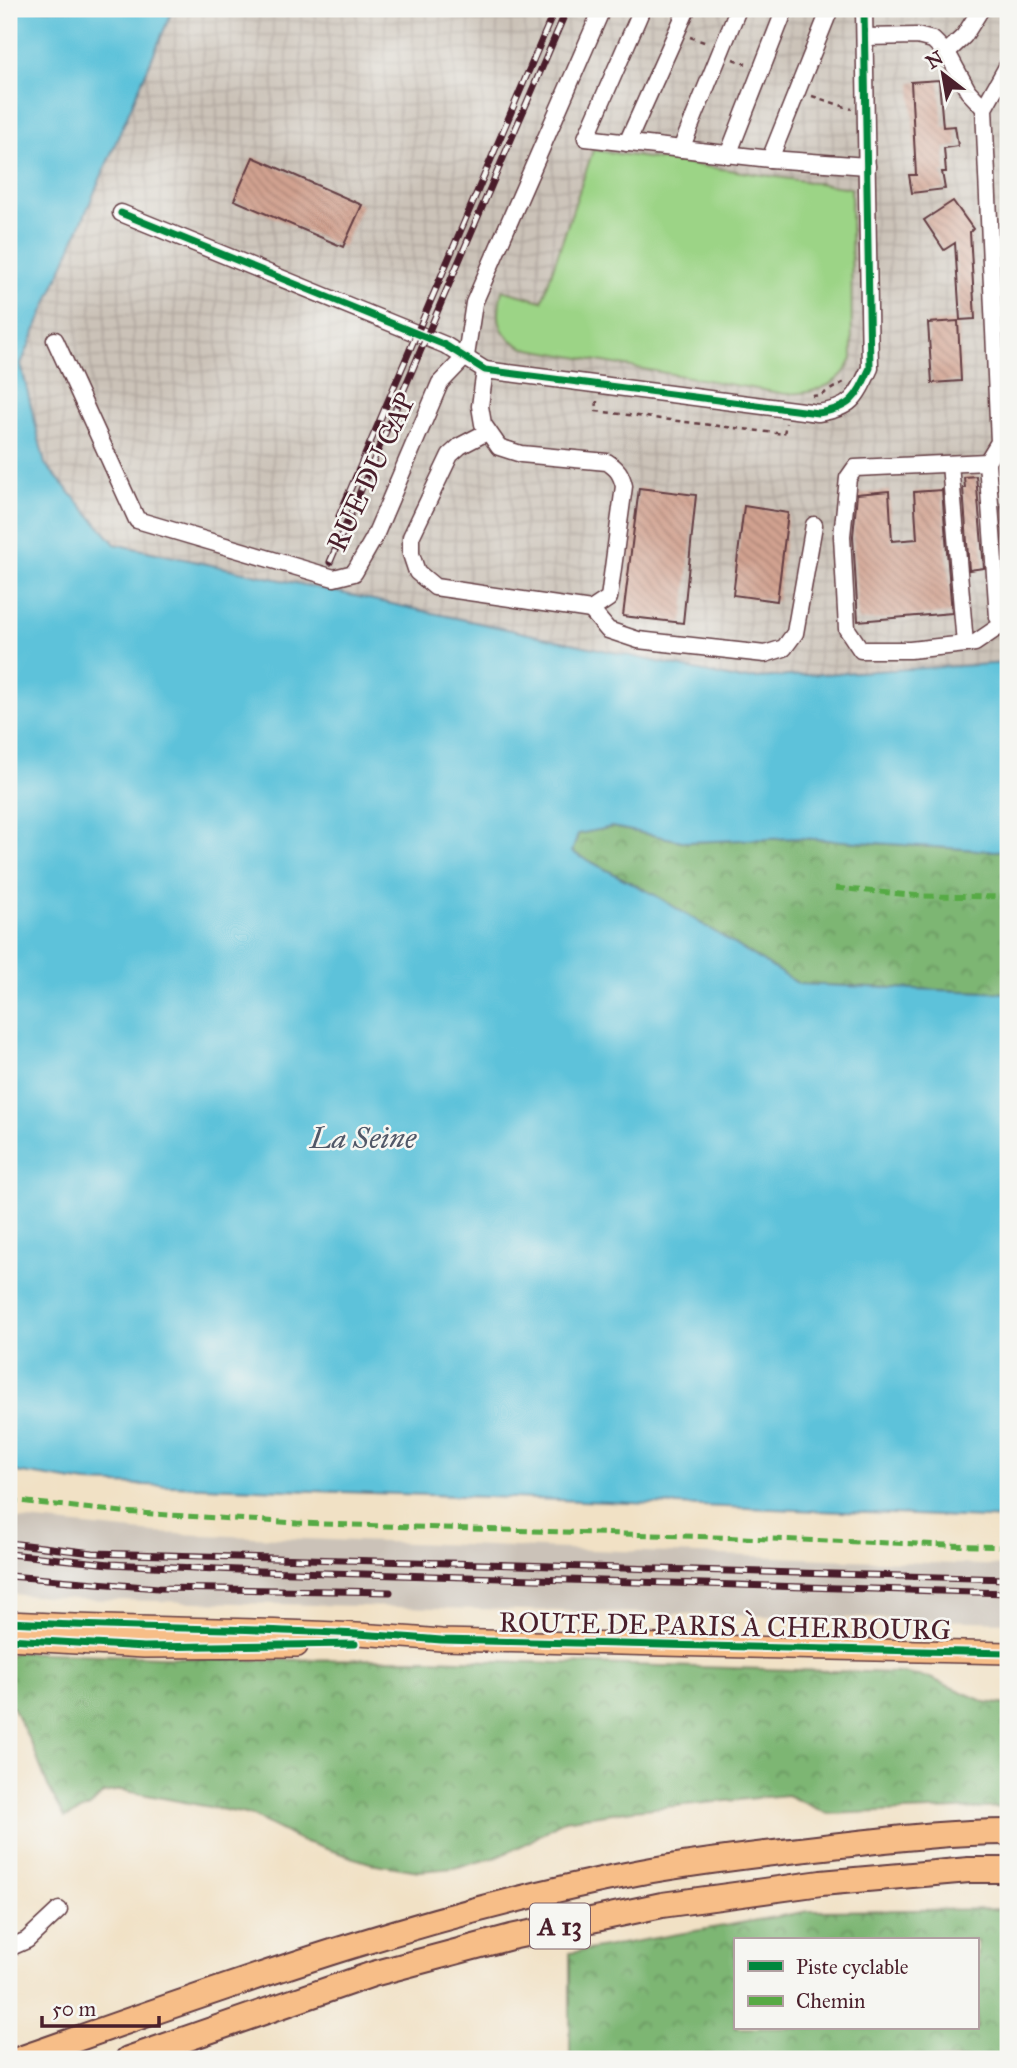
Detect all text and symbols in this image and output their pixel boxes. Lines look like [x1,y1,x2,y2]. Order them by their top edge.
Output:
north arrow [908,38,978,108]
text: N [922,46,947,74]
street label: RUE DU CAP [319,387,423,557]
water label: La Seine [308,1120,417,1156]
street label: ROUTE DE PARIS À CHERBOURG [498,1605,952,1647]
road number: A 13 [530,1904,590,1949]
legend [734,1938,978,2030]
text: Piste cyclable [796,1954,909,1980]
scale bar [42,1984,159,2028]
text: Chemin [796,1988,865,2014]
text: 50 m [52,1996,97,2022]

